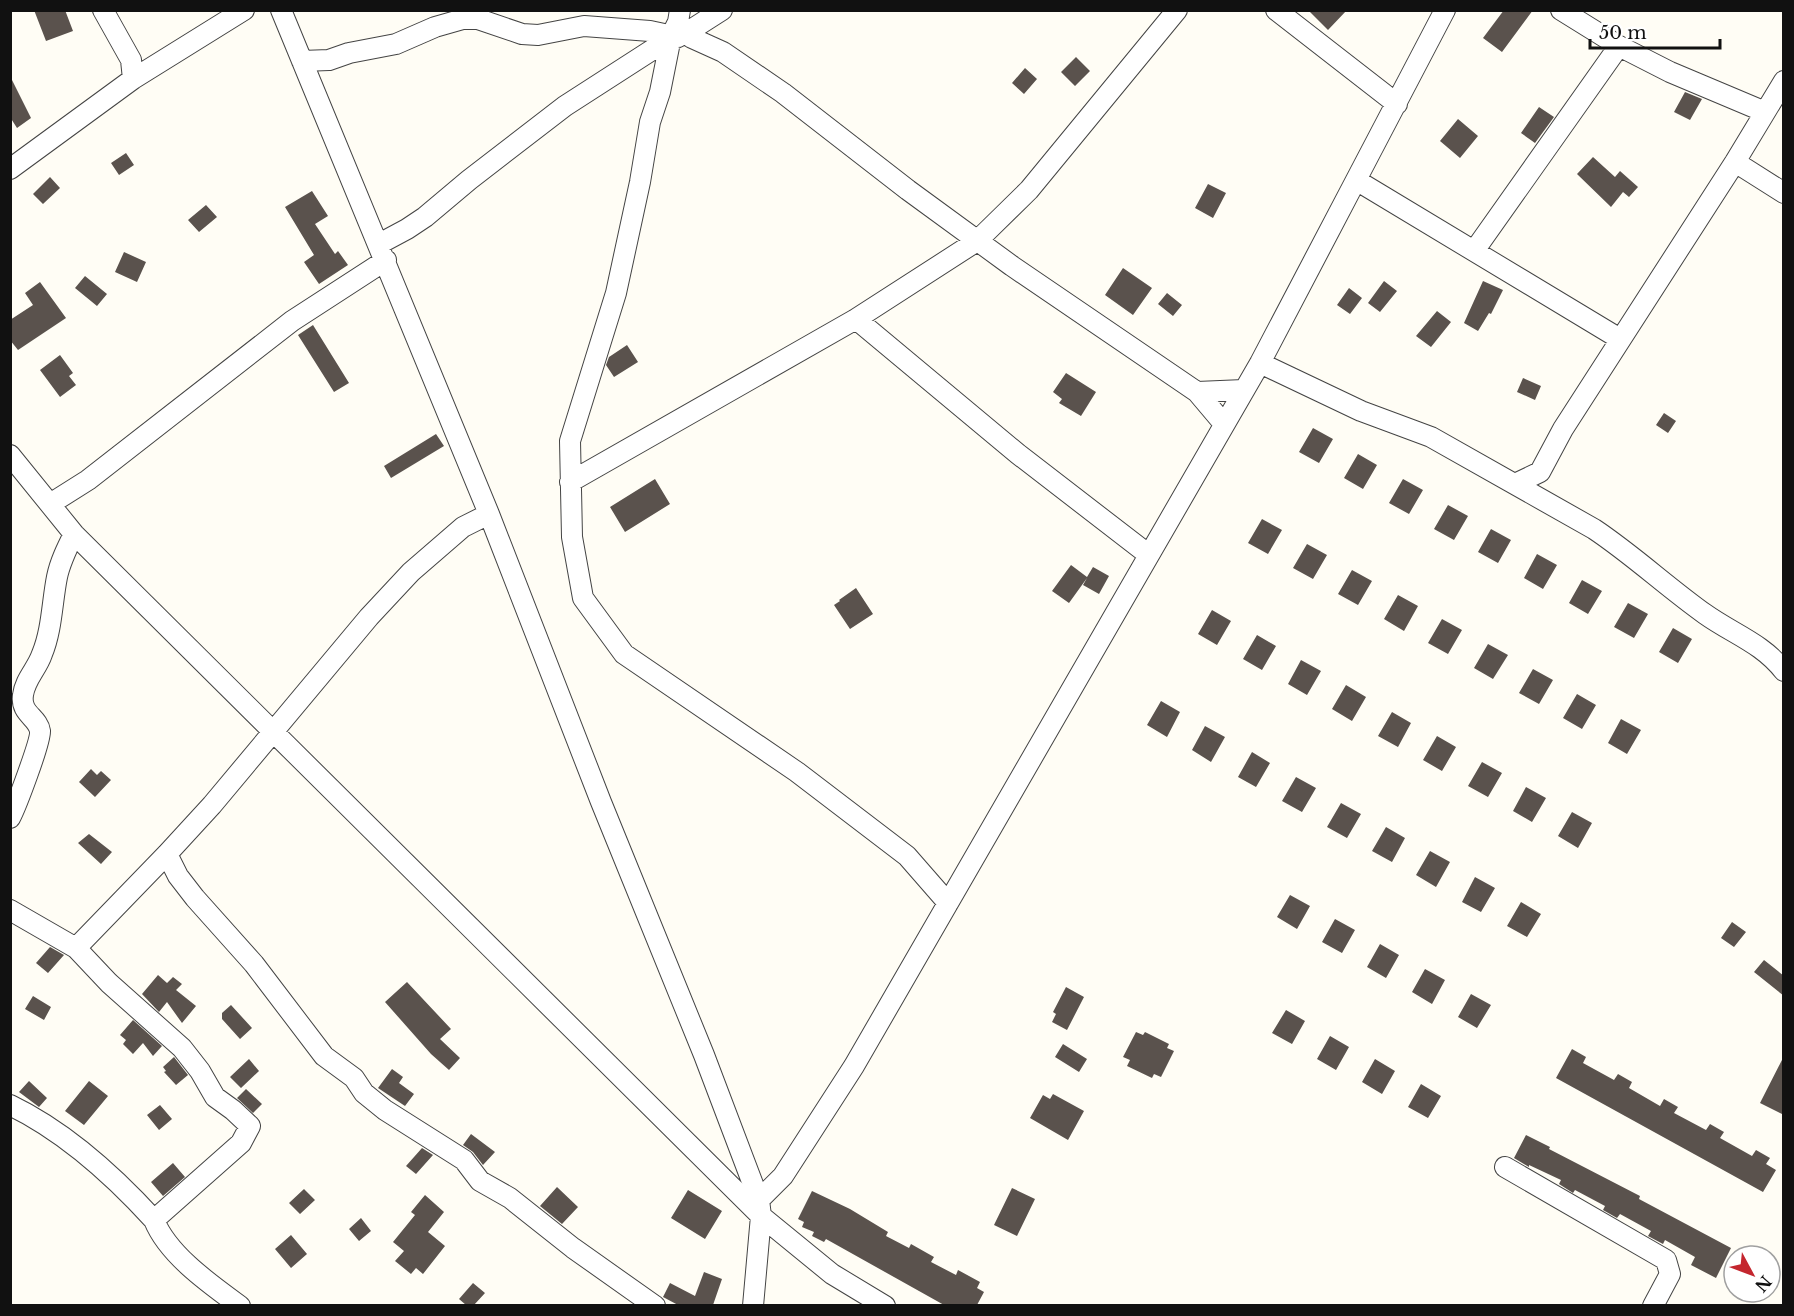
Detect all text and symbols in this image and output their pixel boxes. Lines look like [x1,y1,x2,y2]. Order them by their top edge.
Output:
scale bar [1590,12,1720,50]
text: 50 m [1599,22,1647,44]
north arrow [1722,1244,1782,1304]
text: N [1751,1272,1776,1296]

